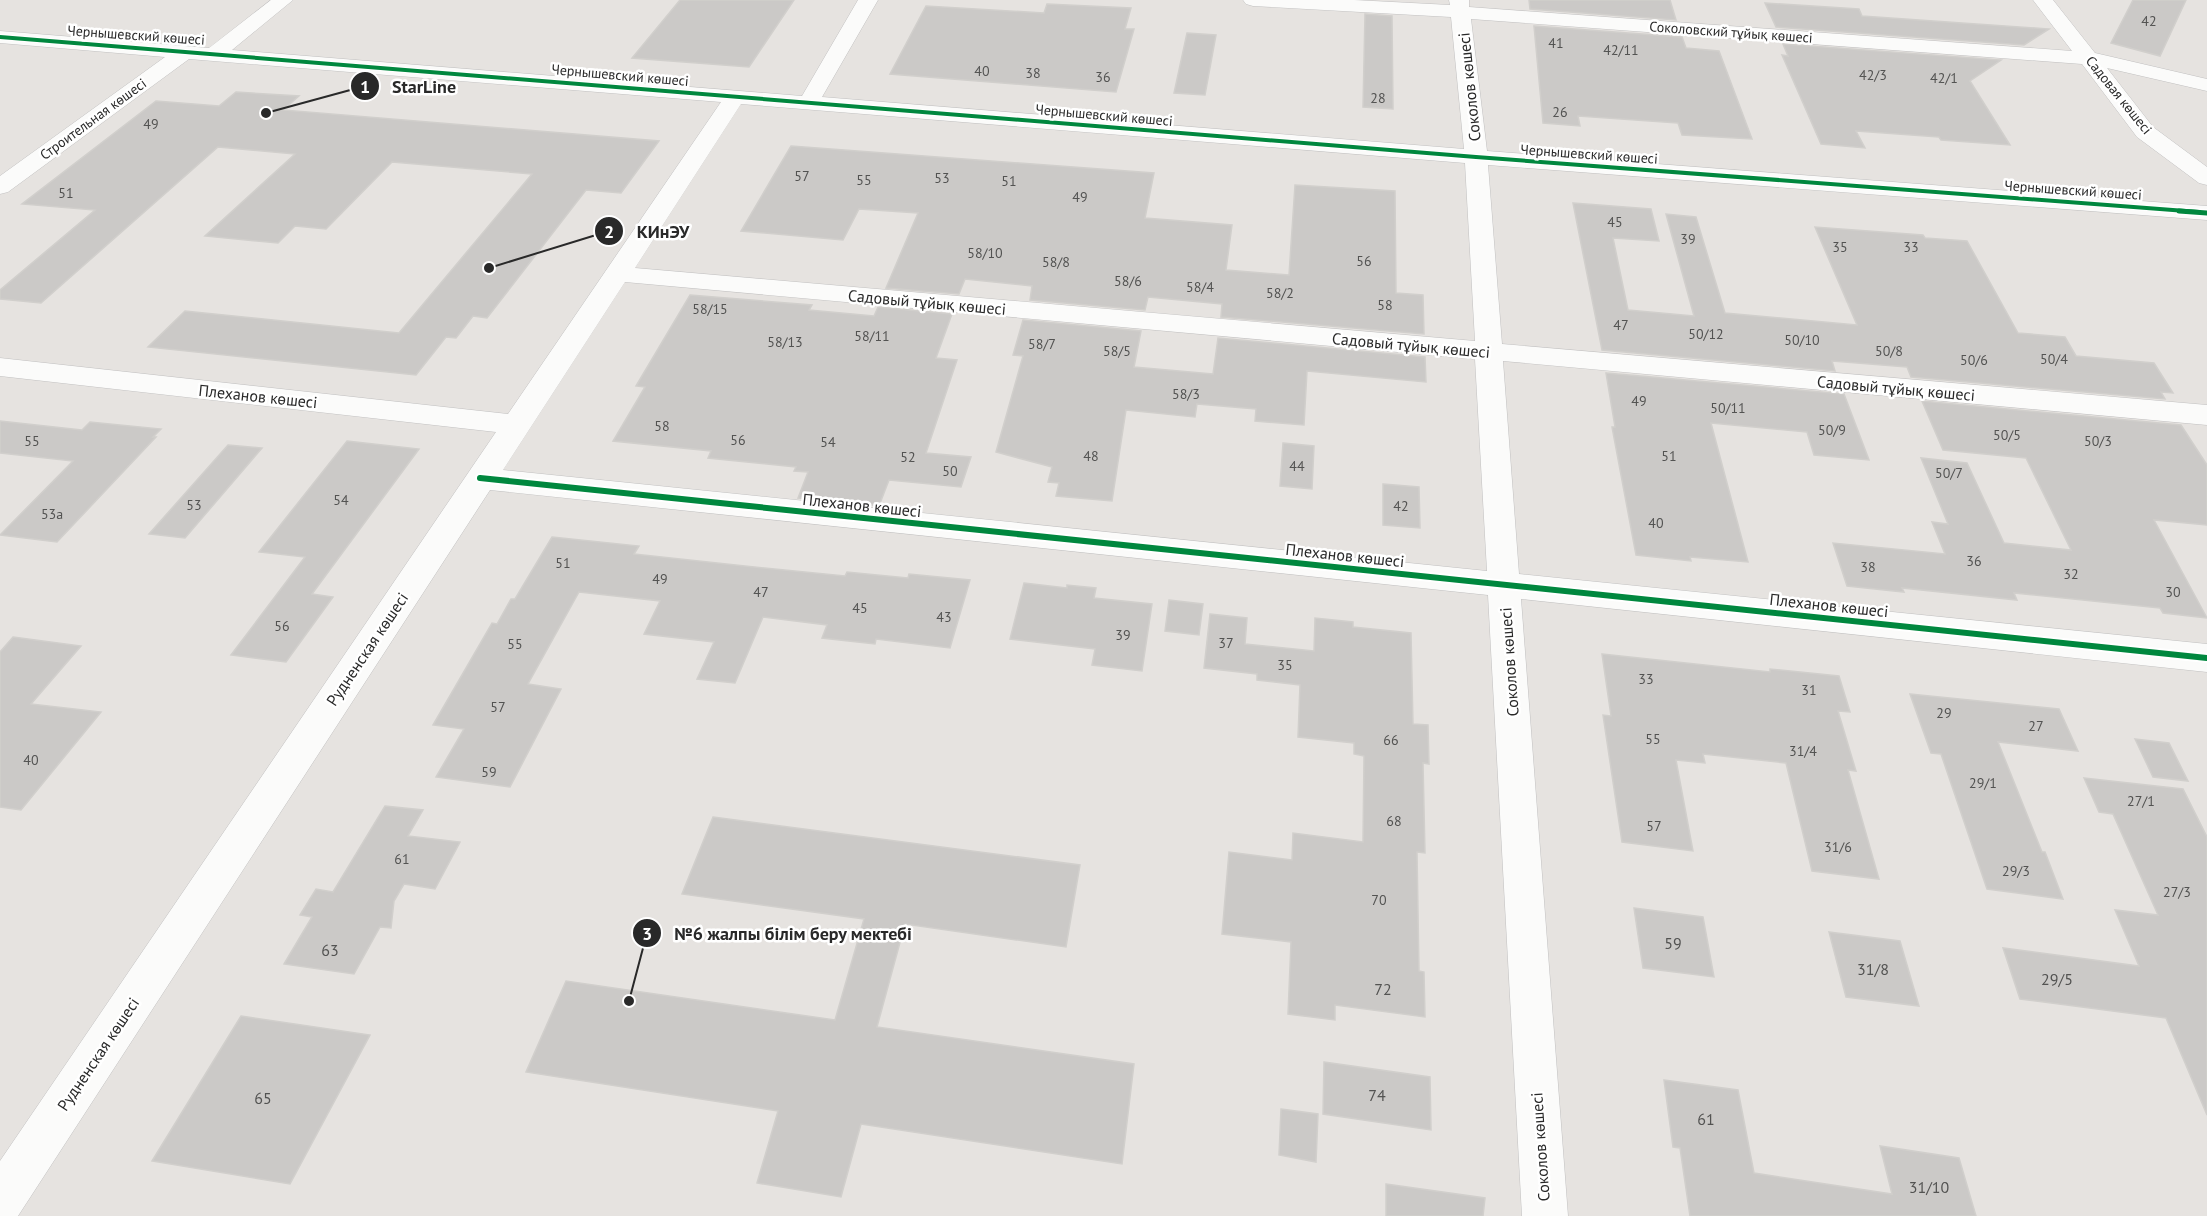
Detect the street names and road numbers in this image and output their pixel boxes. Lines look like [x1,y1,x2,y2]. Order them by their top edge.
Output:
street label: Соколовский тұйық көшесі [1649,17,1813,47]
street label: Чернышевский көшесі [67,21,205,49]
street label: Соколов көшесі [1453,32,1485,142]
street label: Садовая көшесі [2082,52,2156,138]
street label: Чернышевский көшесі [551,60,689,90]
street label: Строительная көшесі [36,74,150,164]
street label: Чернышевский көшесі [1035,100,1173,130]
street label: Чернышевский көшесі [1520,140,1658,168]
street label: Чернышевский көшесі [2004,176,2142,204]
street label: Садовый тұйық көшесі [847,285,1007,319]
street label: Садовый тұйық көшесі [1331,328,1491,362]
street label: Садовый тұйық көшесі [1816,371,1976,405]
street label: Плеханов көшесі [198,380,318,412]
street label: Плеханов көшесі [802,489,922,521]
street label: Плеханов көшесі [1285,539,1405,571]
street label: Рудненская көшесі [322,589,412,709]
street label: Плеханов көшесі [1769,589,1889,621]
street label: Соколов көшесі [1495,607,1523,717]
street label: Рудненская көшесі [53,994,143,1114]
street label: Соколов көшесі [1526,1092,1554,1202]

